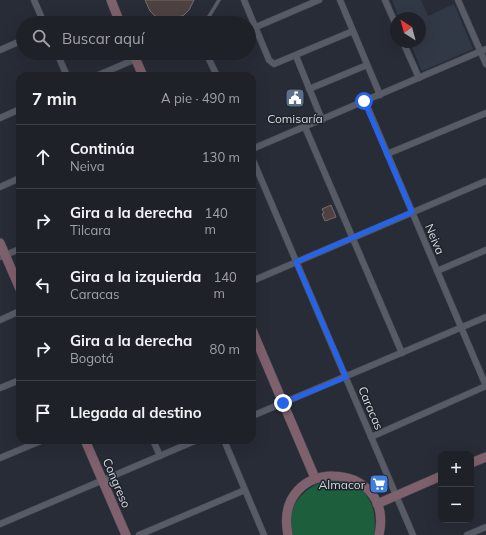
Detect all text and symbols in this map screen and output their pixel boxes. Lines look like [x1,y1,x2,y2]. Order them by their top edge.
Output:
north arrow [390,12,426,48]
search box [16,16,256,60]
icon: search [30,27,52,49]
text: Buscar aquí [62,29,144,48]
public building icon: Comisaría [284,87,306,109]
text: 7 min [32,88,77,109]
text: A pie · 490 m [161,90,240,106]
route start [355,92,373,110]
place label: Comisaría [267,111,323,126]
text: Continúa [70,139,135,158]
icon: ahead [32,146,54,168]
text: 130 m [202,149,240,165]
text: Neiva [70,158,104,174]
text: Gira a la derecha [70,203,192,222]
text: 140 m [204,205,228,237]
icon: right [32,210,54,232]
street label: Neiva [422,221,448,257]
text: Tilcara [70,222,111,238]
text: Gira a la izquierda [70,267,201,286]
text: 140 m [213,269,237,301]
icon: left [32,274,54,296]
text: Caracas [70,286,120,302]
text: Gira a la derecha [70,331,192,350]
icon: right [32,338,54,360]
text: 80 m [210,341,240,357]
text: Bogotá [70,350,114,366]
street label: Caracas [355,384,387,432]
route end [274,394,292,412]
icon: arrive [32,402,54,424]
text: Llegada al destino [70,403,202,422]
map controls [438,451,474,523]
button: + [438,451,474,487]
street label: Congreso [100,456,134,510]
supermarket icon: Almacor [368,473,390,495]
place label: Almacor [319,477,366,492]
button: − [438,487,474,523]

